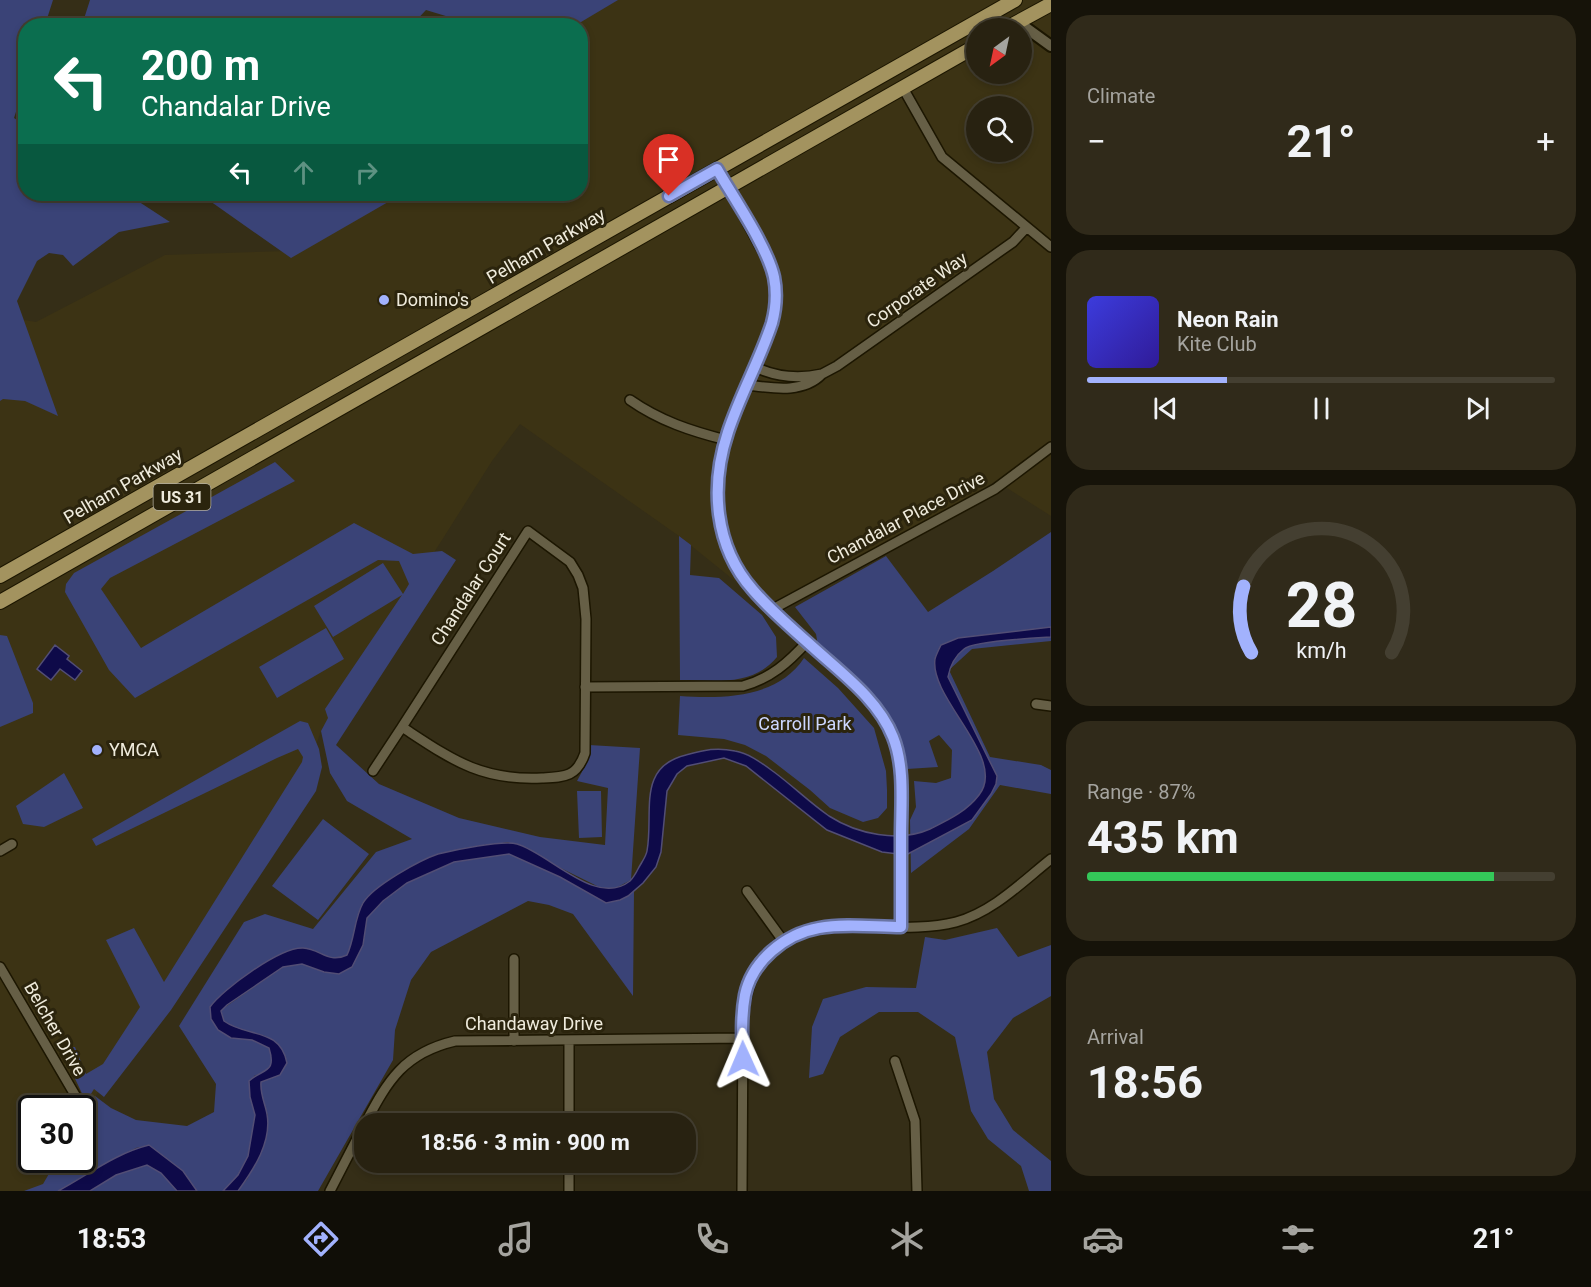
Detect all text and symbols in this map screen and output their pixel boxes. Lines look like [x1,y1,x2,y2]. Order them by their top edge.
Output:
north arrow [966,18,1032,84]
map controls [966,18,1032,162]
text: 200 m [141,41,260,90]
icon: left [42,42,120,120]
text: Climate [1087,84,1155,108]
text: Chandalar Drive [141,91,331,123]
button: search [966,96,1032,162]
text: 21° [1286,115,1356,168]
text: − [1087,122,1106,161]
text: + [1536,122,1555,161]
pin [643,134,694,196]
icon: arrive [652,143,685,176]
icon: left [224,156,257,189]
icon: ahead [287,156,320,189]
icon: right [350,156,383,189]
street label: Pelham Parkway [483,203,609,288]
street label: Corporate Way [862,247,971,332]
place label: Domino's [396,289,469,310]
marker: Domino's [377,293,391,307]
text: Neon Rain [1177,307,1279,332]
text: Kite Club [1177,332,1257,356]
icon: previous [1149,392,1182,425]
icon: pause [1305,392,1338,425]
icon: next [1461,392,1494,425]
street label: Pelham Parkway [60,443,186,528]
street label: Chandalar Place Drive [823,467,988,568]
road number: US 31 [154,484,210,510]
street label: Chandalar Court [426,528,515,649]
text: 28 [1285,569,1357,642]
text: km/h [1296,638,1346,663]
park label: Carroll Park [758,713,853,734]
place label: YMCA [109,739,159,760]
marker: YMCA [90,743,104,757]
text: Range · 87% [1087,780,1195,804]
text: 435 km [1087,811,1239,864]
street label: Belcher Drive [20,978,91,1079]
street label: Chandaway Drive [465,1013,603,1034]
text: Arrival [1087,1025,1144,1049]
position arrow [711,1027,775,1091]
text: 18:56 [1087,1056,1203,1109]
speed limit sign: 30 [18,1095,96,1173]
text: 18:56 · 3 min · 900 m [420,1130,630,1155]
icon: directions [300,1218,342,1260]
icon: music [495,1218,537,1260]
icon: phone [691,1218,733,1260]
icon: climate [886,1218,928,1260]
icon: car [1082,1218,1124,1260]
icon: filters [1277,1218,1319,1260]
text: 18:53 [77,1223,146,1255]
text: 21° [1473,1223,1514,1255]

